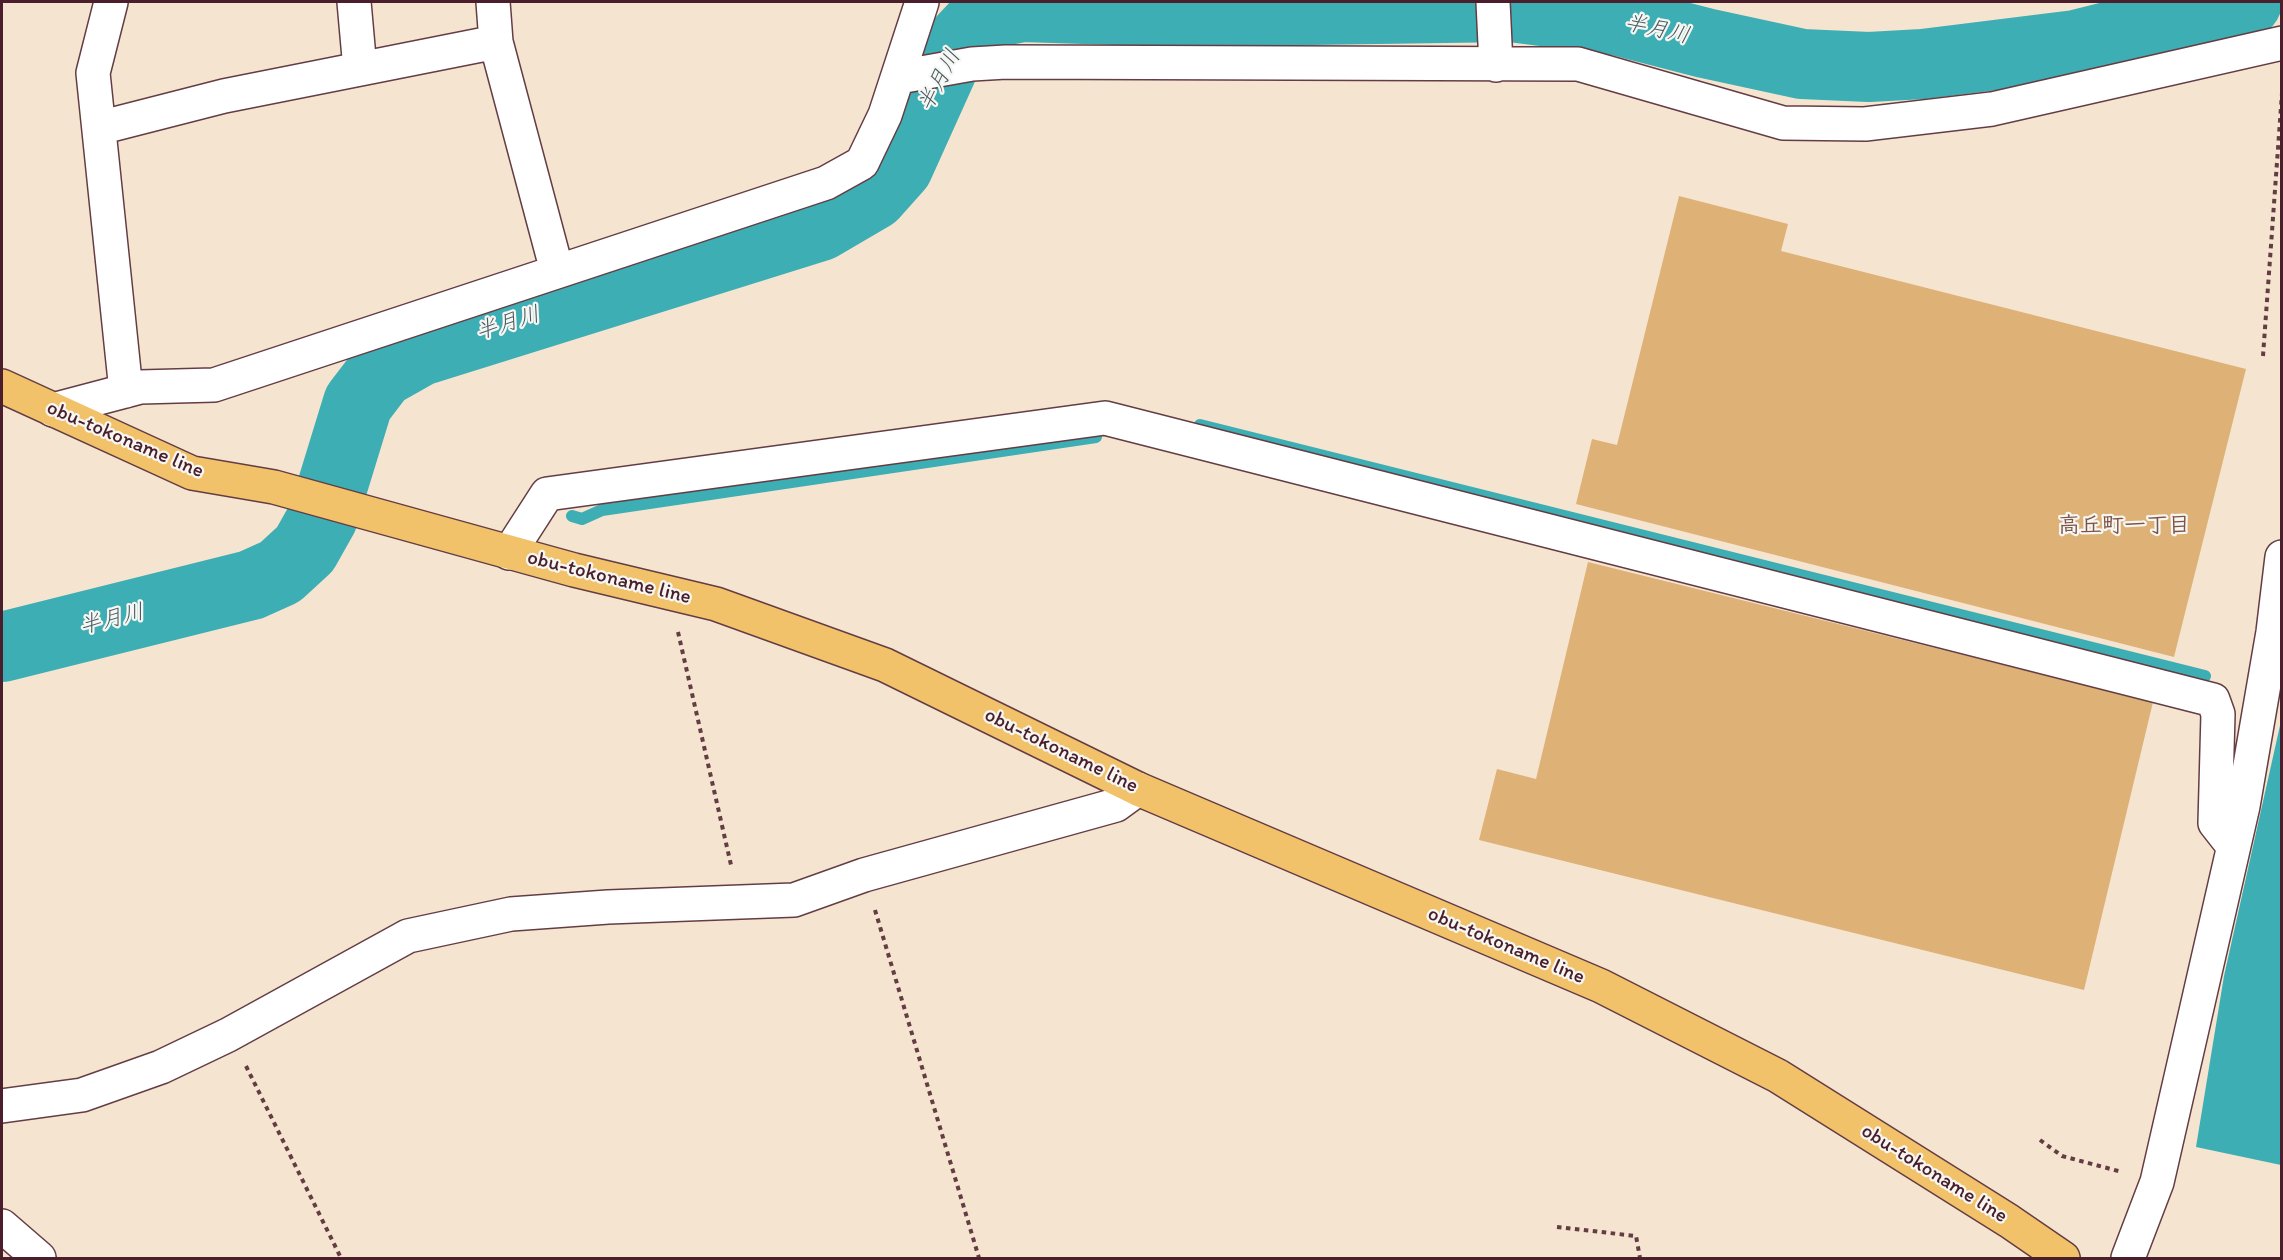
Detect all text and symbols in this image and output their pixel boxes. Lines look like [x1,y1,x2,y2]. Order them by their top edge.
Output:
water label: 半月川 [1622,10,1692,50]
water label: 半月川 [913,46,967,116]
water label: 半月川 [473,302,543,346]
street label: obu-tokoname line [43,396,207,484]
district label: 高丘町一丁目 [2058,513,2190,539]
street label: obu-tokoname line [524,545,694,611]
water label: 半月川 [77,599,147,641]
street label: obu-tokoname line [980,703,1142,799]
street label: obu-tokoname line [1424,902,1588,990]
street label: obu-tokoname line [1856,1119,2012,1229]

